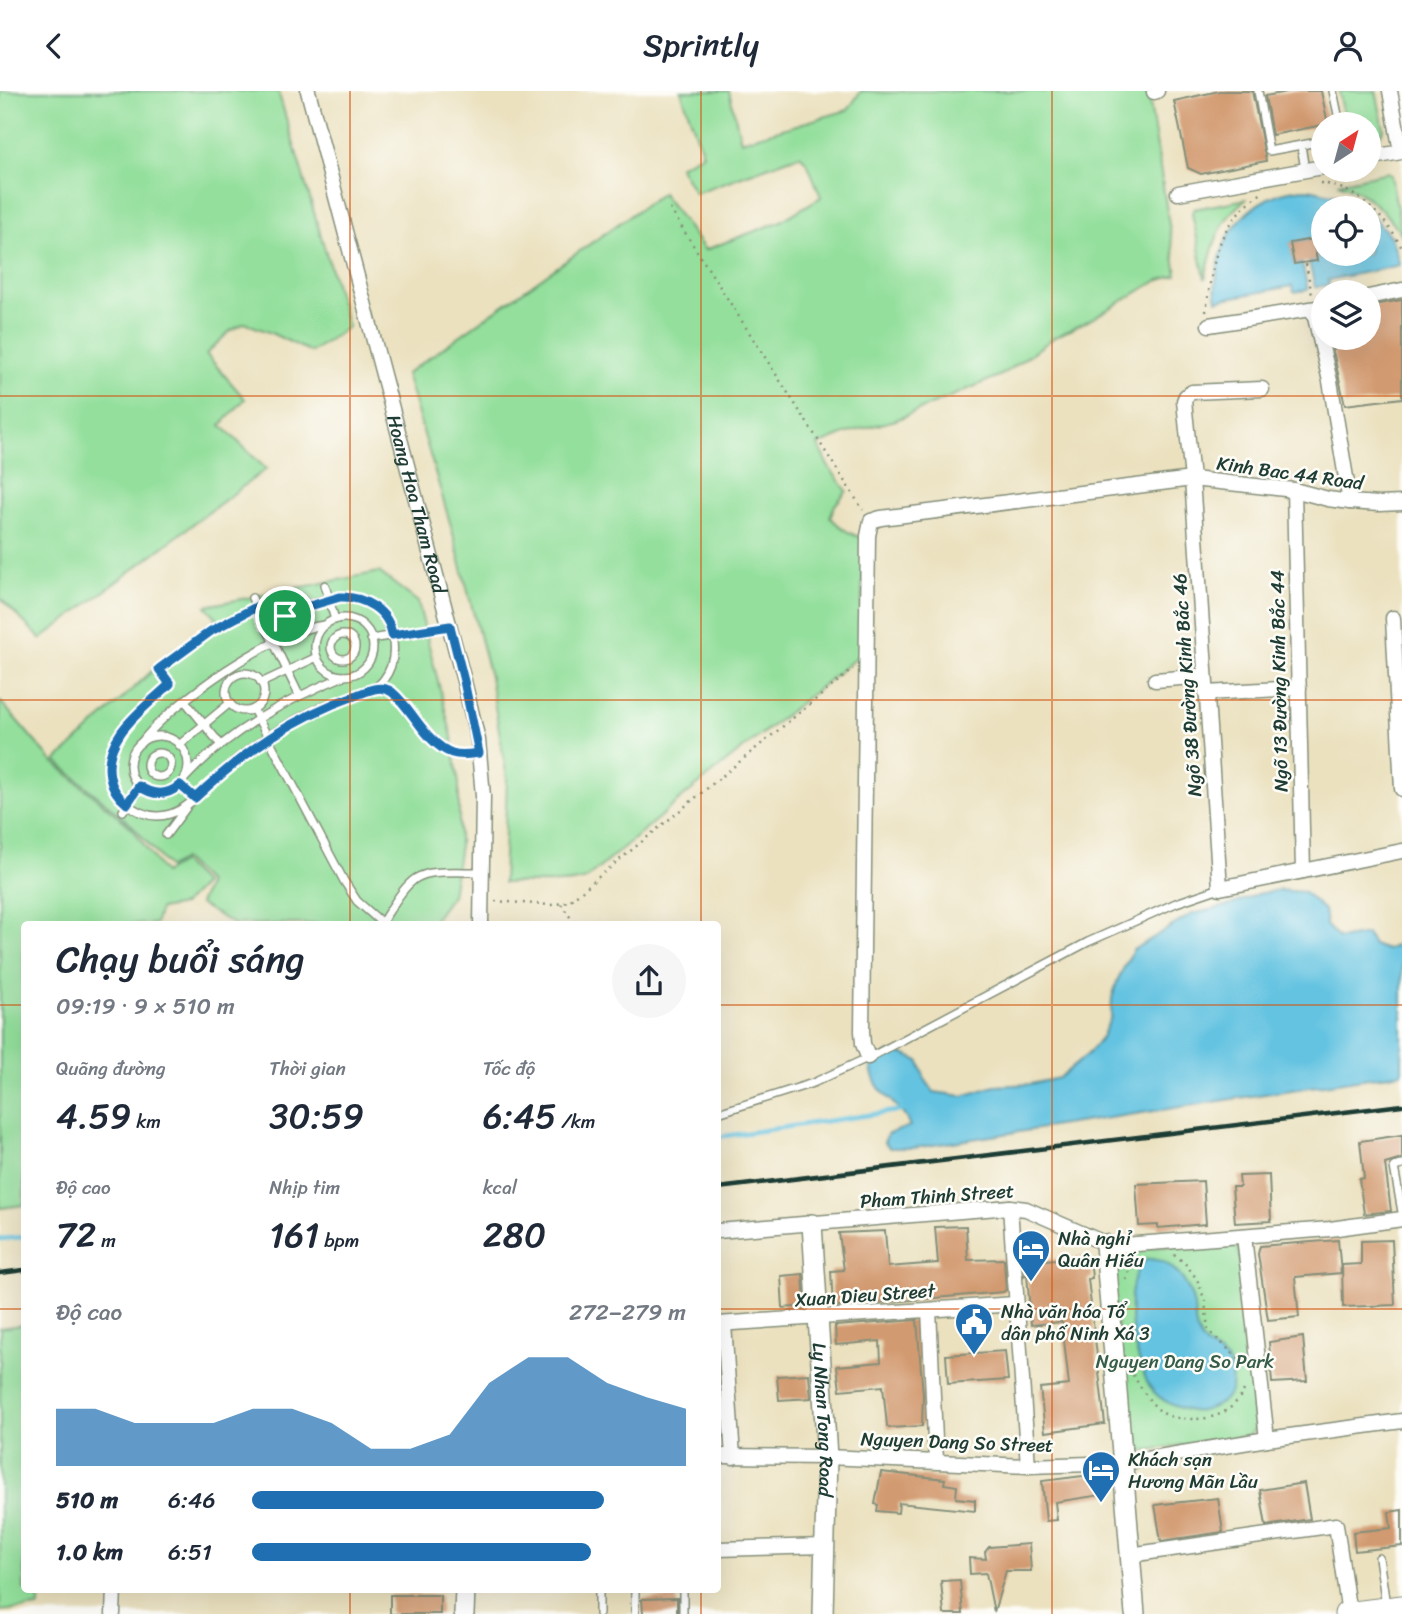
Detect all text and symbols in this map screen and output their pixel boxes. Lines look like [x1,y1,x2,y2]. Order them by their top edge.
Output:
text: Sprintly [643,17,759,74]
icon: back [35,27,73,65]
icon: person [1329,27,1367,65]
north arrow [1311,112,1381,182]
map controls [1311,112,1381,350]
button: locate [1311,196,1381,266]
button: layers [1311,280,1381,350]
street label: Hoang Hoa Tham Road [378,411,457,599]
street label: Kinh Bac 44 Road [1215,446,1367,500]
street label: Ngõ 13 Đường Kinh Bắc 44 [1261,570,1297,792]
street label: Ngõ 38 Đường Kinh Bắc 46 [1163,572,1211,798]
pin [255,586,315,646]
icon: arrive [266,597,304,635]
text: Chạy buổi sáng [56,926,305,993]
button: share [612,944,686,1018]
text: 09:19 · 9 × 510 m [56,986,235,1027]
text: Quãng đường [56,1052,166,1085]
text: Thời gian [269,1052,346,1085]
text: Tốc độ [483,1052,535,1085]
text: 4.59 [56,1085,131,1147]
text: 30:59 [269,1085,364,1147]
text: 6:45 [483,1085,556,1147]
text: km [131,1105,161,1138]
text: /km [556,1105,595,1138]
text: Độ cao [56,1171,111,1204]
text: Nhịp tim [269,1171,340,1204]
text: kcal [483,1171,517,1204]
street label: Pham Thinh Street [859,1174,1015,1218]
text: 72 [56,1204,96,1266]
text: 161 [269,1204,319,1266]
text: 280 [483,1204,546,1266]
place label: Nhà nghỉ Quân Hiếu [1058,1222,1144,1277]
text: m [96,1224,116,1257]
text: bpm [319,1224,359,1257]
hotel icon: Nhà nghỉ Quân Hiếu [1010,1228,1052,1283]
street label: Xuan Dieu Street [793,1274,937,1316]
text: Độ cao [56,1292,122,1333]
text: 272–279 m [569,1292,686,1333]
place label: Nhà văn hóa Tổ dân phố Ninh Xá 3 [1001,1295,1150,1350]
public building icon: Nhà văn hóa Tổ dân phố Ninh Xá 3 [953,1301,995,1356]
street label: Ly Nhan Tong Road [803,1341,844,1499]
park label: Nguyen Dang So Park [1096,1345,1274,1378]
street label: Nguyen Dang So Street [860,1422,1054,1462]
place label: Khách sạn Hương Mãn Lầu [1128,1443,1258,1498]
hotel icon: Khách sạn Hương Mãn Lầu [1080,1449,1122,1504]
text: 510 m [56,1480,118,1521]
text: 6:46 [168,1480,215,1521]
text: 1.0 km [56,1532,123,1573]
text: 6:51 [168,1532,212,1573]

